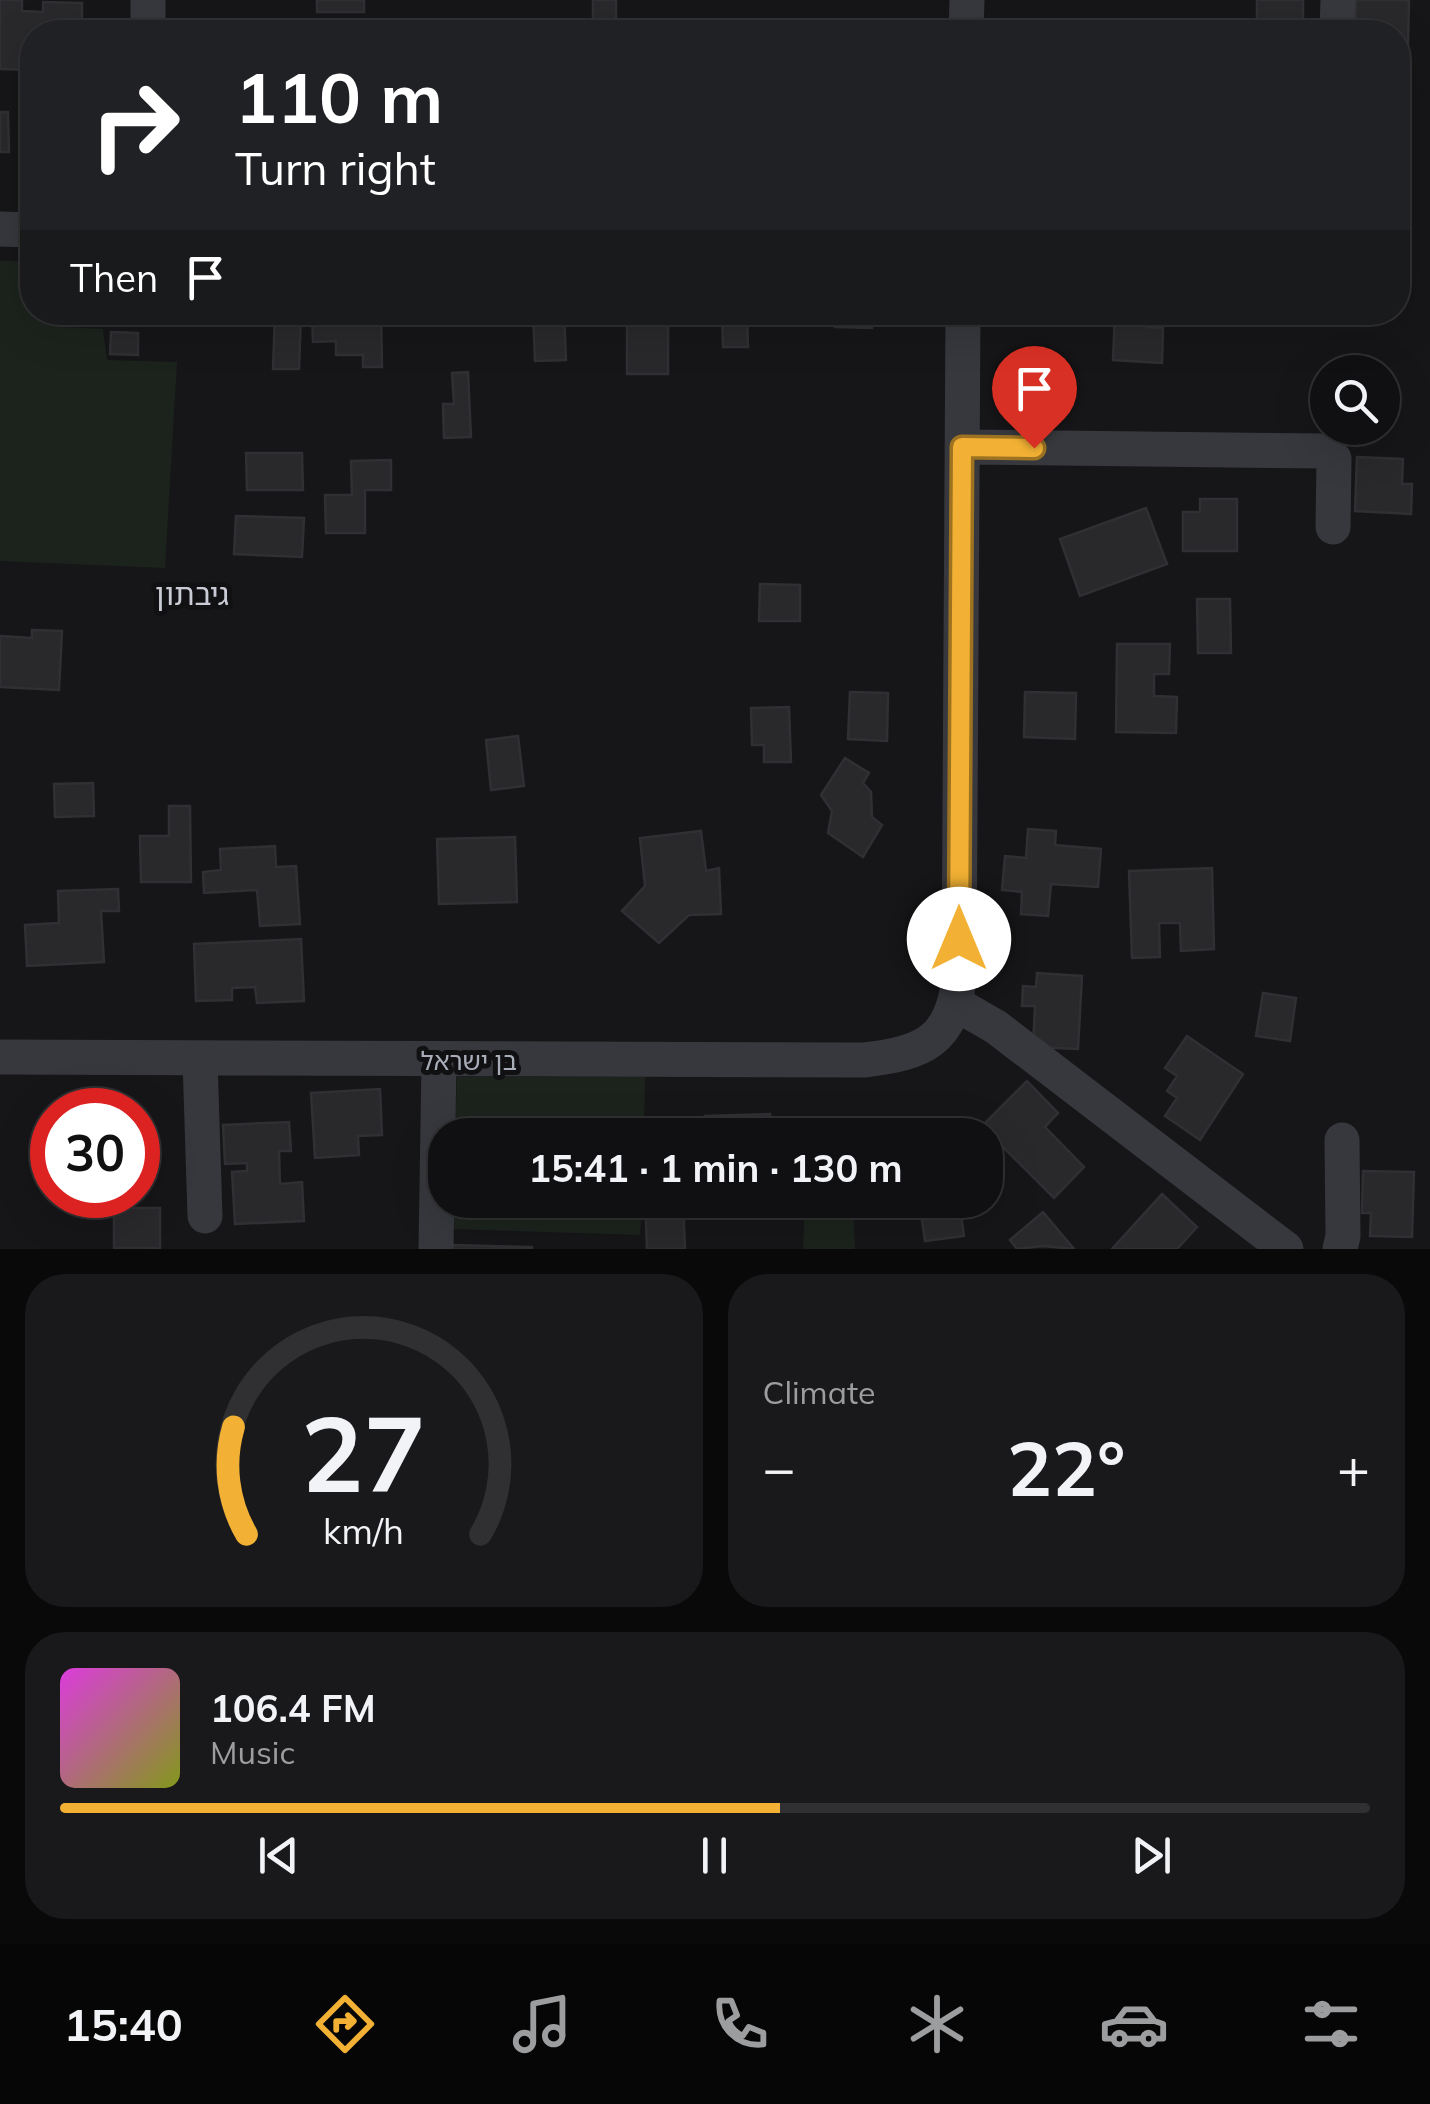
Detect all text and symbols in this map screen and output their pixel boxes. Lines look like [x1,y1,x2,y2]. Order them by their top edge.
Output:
text: 110 m [235,53,443,141]
icon: right [70,60,200,190]
text: Turn right [235,140,436,196]
icon: arrive [178,250,233,305]
text: Then [70,254,158,302]
pin [992,346,1077,449]
map controls [1310,355,1400,445]
button: search [1310,355,1400,445]
icon: arrive [1007,361,1062,416]
district label: גיבתון [155,575,229,613]
position arrow [907,887,1011,991]
street label: בן ישראל [421,1045,517,1076]
speed limit sign: 30 [30,1088,160,1218]
text: 15:41 · 1 min · 130 m [528,1144,903,1192]
text: Climate [763,1372,875,1412]
text: 27 [301,1387,426,1518]
text: 22° [1007,1421,1125,1515]
text: − [763,1433,796,1502]
text: + [1337,1433,1370,1502]
text: km/h [323,1508,404,1553]
text: 106.4 FM [210,1684,376,1732]
text: Music [210,1732,295,1772]
icon: previous [251,1828,306,1883]
icon: pause [687,1828,742,1883]
icon: next [1124,1828,1179,1883]
icon: directions [310,1989,380,2059]
icon: music [507,1989,577,2059]
icon: phone [705,1989,775,2059]
icon: climate [902,1989,972,2059]
icon: car [1099,1989,1169,2059]
icon: filters [1296,1989,1366,2059]
text: 15:40 [64,1996,183,2052]

